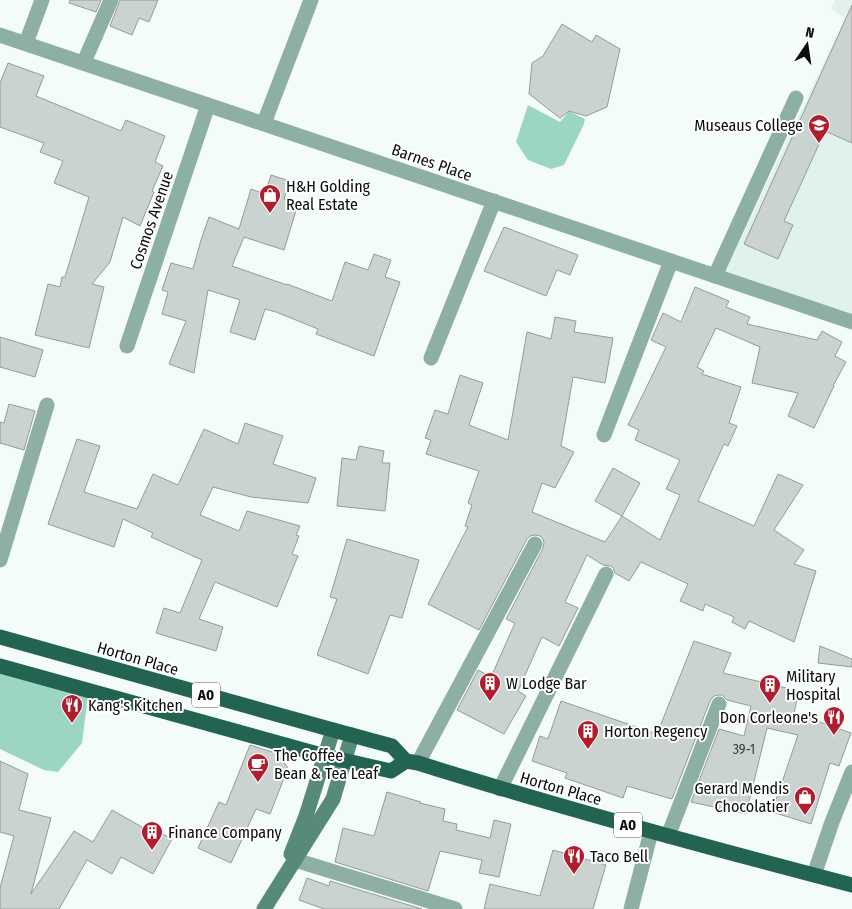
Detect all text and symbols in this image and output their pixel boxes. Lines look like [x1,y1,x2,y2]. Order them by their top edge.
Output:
north arrow [782,20,832,70]
text: N [804,24,816,42]
school or university icon: Museaus College [807,113,831,144]
place label: Museaus College [694,116,803,135]
street label: Barnes Place [389,140,475,185]
street label: Cosmos Avenue [126,169,177,272]
place label: H&H Golding Real Estate [286,177,371,214]
shop icon: H&H Golding Real Estate [258,183,282,214]
street label: Horton Place [95,638,181,679]
place label: Military Hospital [786,667,841,704]
building icon: W Lodge Bar [478,671,502,702]
building icon: Military Hospital [758,673,782,704]
place label: W Lodge Bar [506,674,587,693]
road number: A0 [192,682,220,708]
restaurant icon: Kang's Kitchen [60,693,84,724]
place label: Kang's Kitchen [88,696,183,715]
restaurant icon: Don Corleone's [822,705,846,736]
place label: Don Corleone's [720,708,818,727]
building icon: Horton Regency [576,719,600,750]
place label: Horton Regency [604,722,708,741]
house number: 39-1 [733,741,755,758]
place label: The Coffee Bean & Tea Leaf [274,746,379,783]
cafe icon: The Coffee Bean & Tea Leaf [246,752,270,783]
street label: Horton Place [518,768,604,809]
place label: Gerard Mendis Chocolatier [694,779,789,816]
shop icon: Gerard Mendis Chocolatier [793,785,817,816]
road number: A0 [614,812,642,838]
building icon: Finance Company [140,820,164,851]
place label: Finance Company [168,823,282,842]
restaurant icon: Taco Bell [562,844,586,875]
place label: Taco Bell [590,847,648,866]

